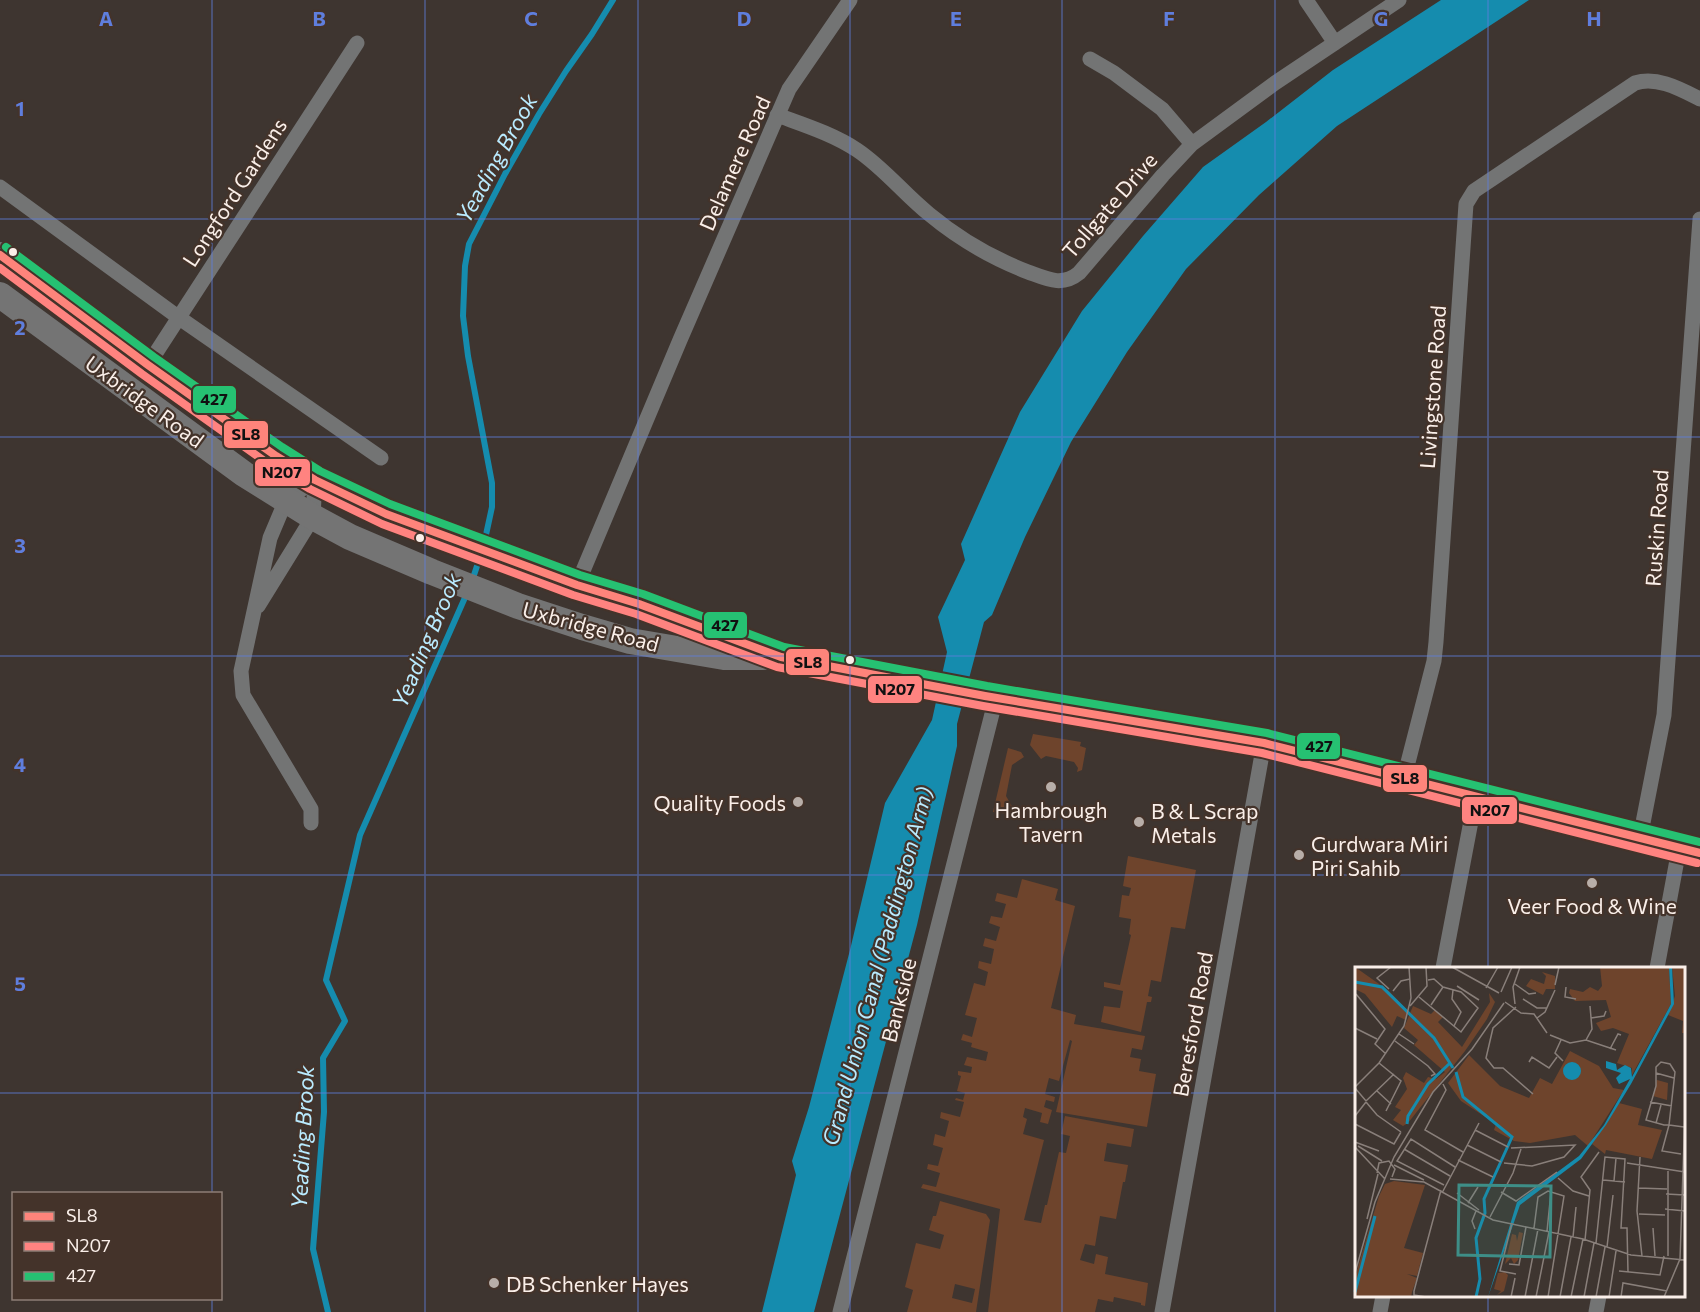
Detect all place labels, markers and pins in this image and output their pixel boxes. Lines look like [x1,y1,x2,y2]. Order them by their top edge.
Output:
unlabelled marker [7,246,19,258]
unlabelled marker [414,532,426,544]
unlabelled marker [844,654,856,666]
marker: Hambrough Tavern [1044,780,1058,794]
place label: Quality Foods [654,790,786,815]
marker: Quality Foods [791,795,805,809]
place label: Hambrough Tavern [994,797,1108,846]
place label: B & L Scrap Metals [1151,798,1258,847]
marker: B & L Scrap Metals [1132,815,1146,829]
place label: Gurdwara Miri Piri Sahib [1311,831,1448,880]
marker: Gurdwara Miri Piri Sahib [1292,848,1306,862]
marker: Veer Food & Wine [1585,876,1599,890]
place label: Veer Food & Wine [1507,893,1677,918]
place label: DB Schenker Hayes [506,1271,689,1296]
marker: DB Schenker Hayes [487,1276,501,1290]

